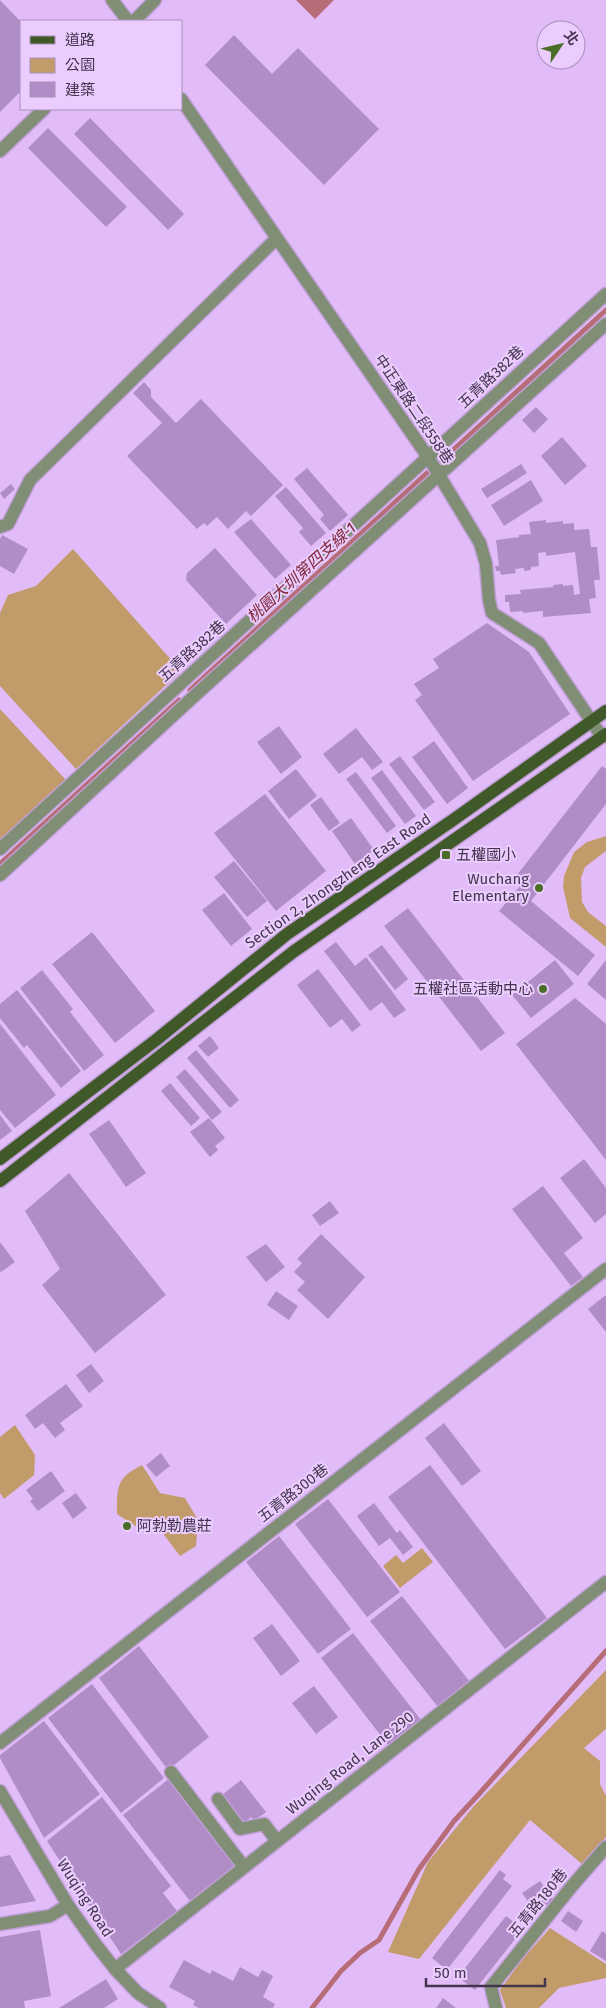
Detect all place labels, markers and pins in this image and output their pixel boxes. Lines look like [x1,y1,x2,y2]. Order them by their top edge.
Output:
place label: 五權國小 [456,846,516,864]
marker: 五權國小 [440,849,452,861]
place label: Wuchang Elementary [452,870,530,905]
marker: Wuchang Elementary [533,882,545,894]
place label: 五權社區活動中心 [413,980,533,998]
marker: 五權社區活動中心 [537,983,549,995]
place label: 阿勃勒農莊 [137,1517,212,1535]
marker: 阿勃勒農莊 [121,1520,133,1532]

